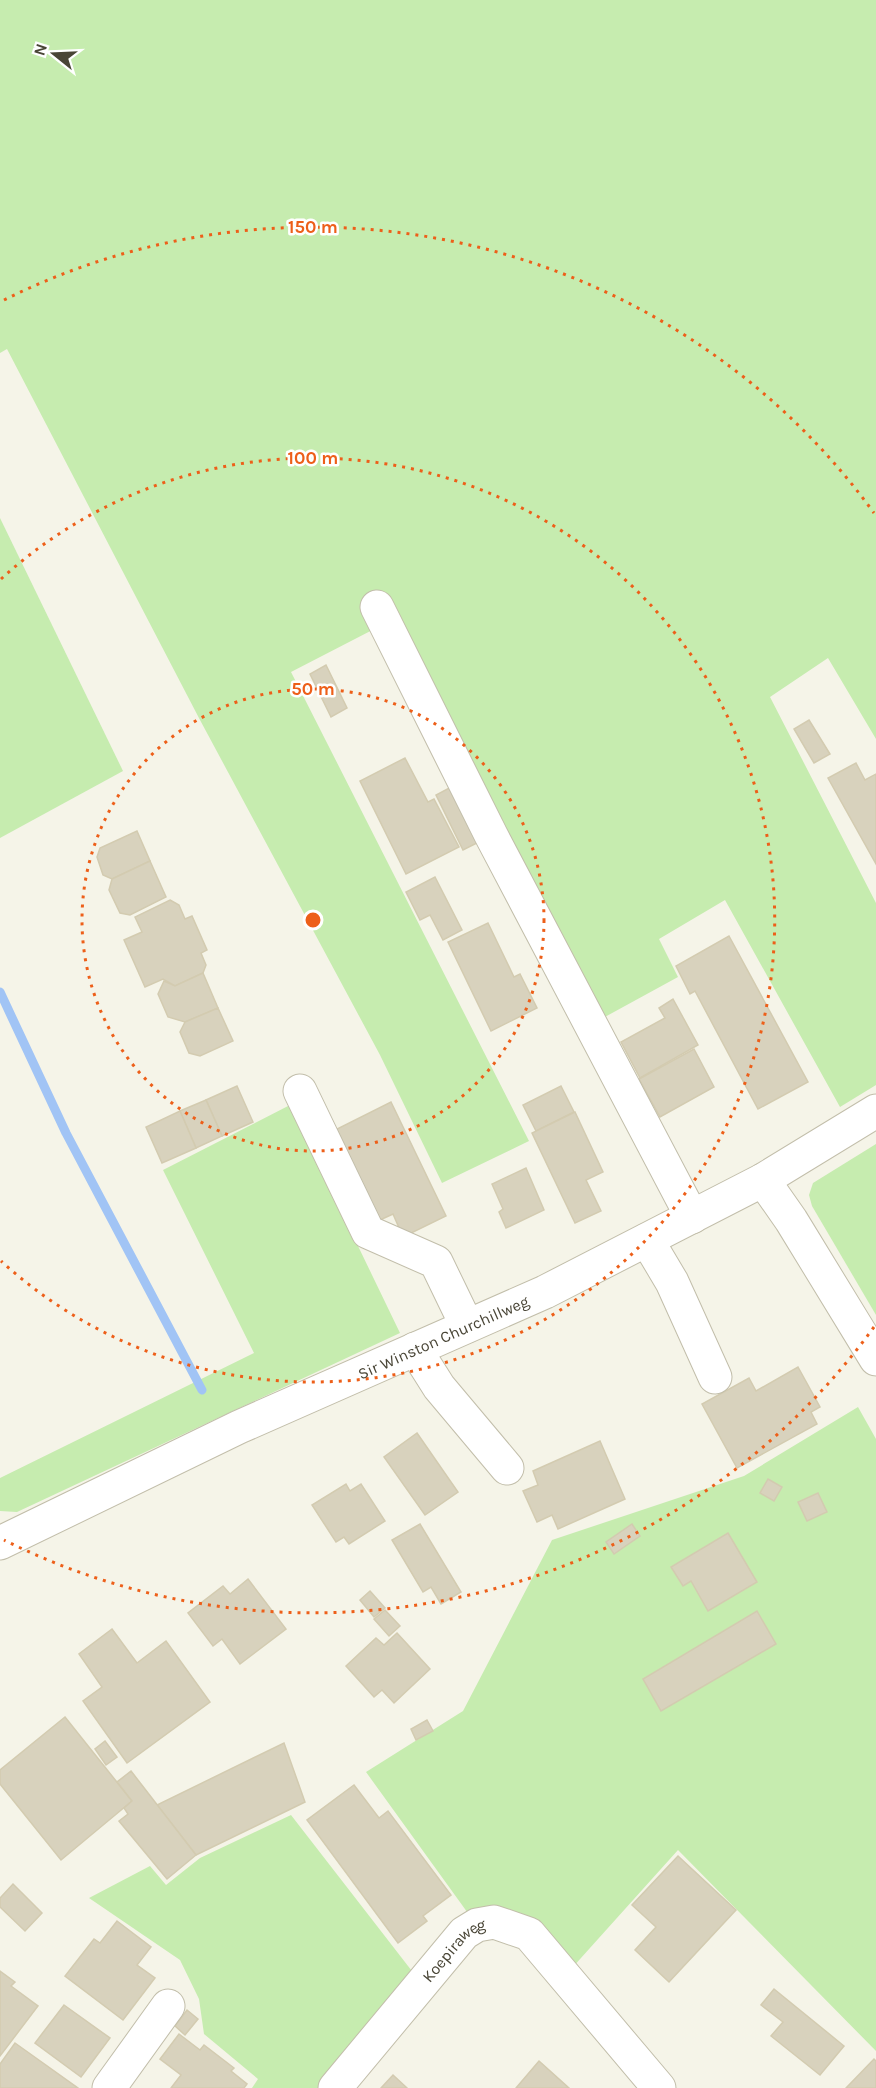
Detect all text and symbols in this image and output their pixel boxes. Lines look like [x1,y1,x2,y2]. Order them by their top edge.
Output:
north arrow [24,24,84,84]
text: N [29,41,51,58]
text: 150 m [288,216,338,238]
text: 100 m [288,447,338,469]
text: 50 m [291,678,335,700]
centre of rings [303,910,323,930]
street label: Sir Winston Churchillweg [355,1291,532,1383]
street label: Koepiraweg [418,1915,487,1986]

